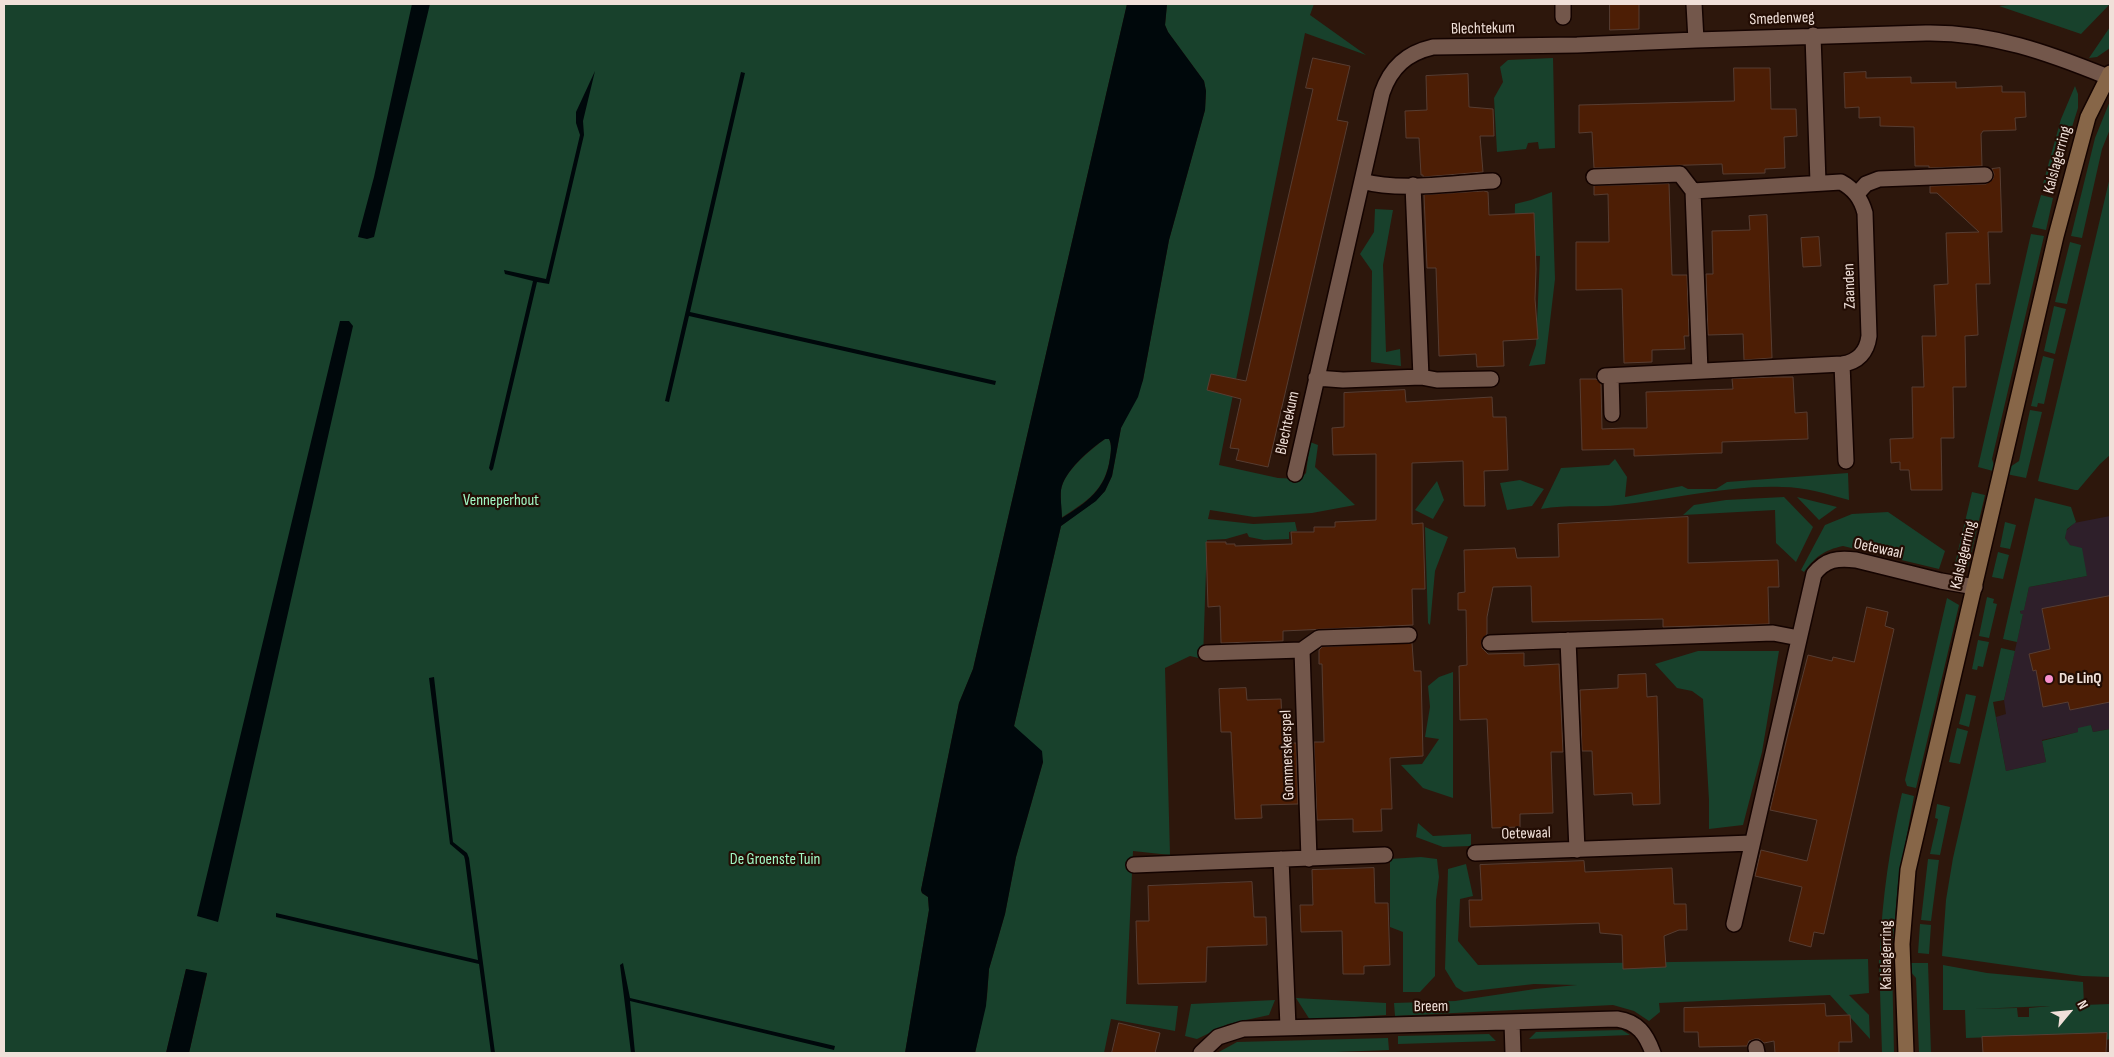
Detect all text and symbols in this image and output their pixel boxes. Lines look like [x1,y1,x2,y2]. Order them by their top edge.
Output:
street label: Smedenweg [1749,8,1815,30]
street label: Blechtekum [1451,19,1515,39]
street label: Kalslagerring [2040,124,2076,196]
street label: Zaanden [1840,263,1860,309]
street label: Blechtekum [1272,390,1304,456]
park label: Venneperhout [463,491,539,511]
street label: Kalslagerring [1947,519,1981,591]
street label: Oetewaal [1852,534,1904,564]
place label: De LinQ [2059,669,2102,689]
marker: De LinQ [2043,673,2055,685]
street label: Gommerskerspel [1277,710,1299,800]
street label: Oetewaal [1501,824,1551,844]
park label: De Groenste Tuin [730,850,820,870]
street label: Kalslagerring [1877,920,1897,990]
north arrow [2044,987,2094,1037]
street label: Breem [1414,997,1448,1017]
text: N [2073,997,2092,1012]

